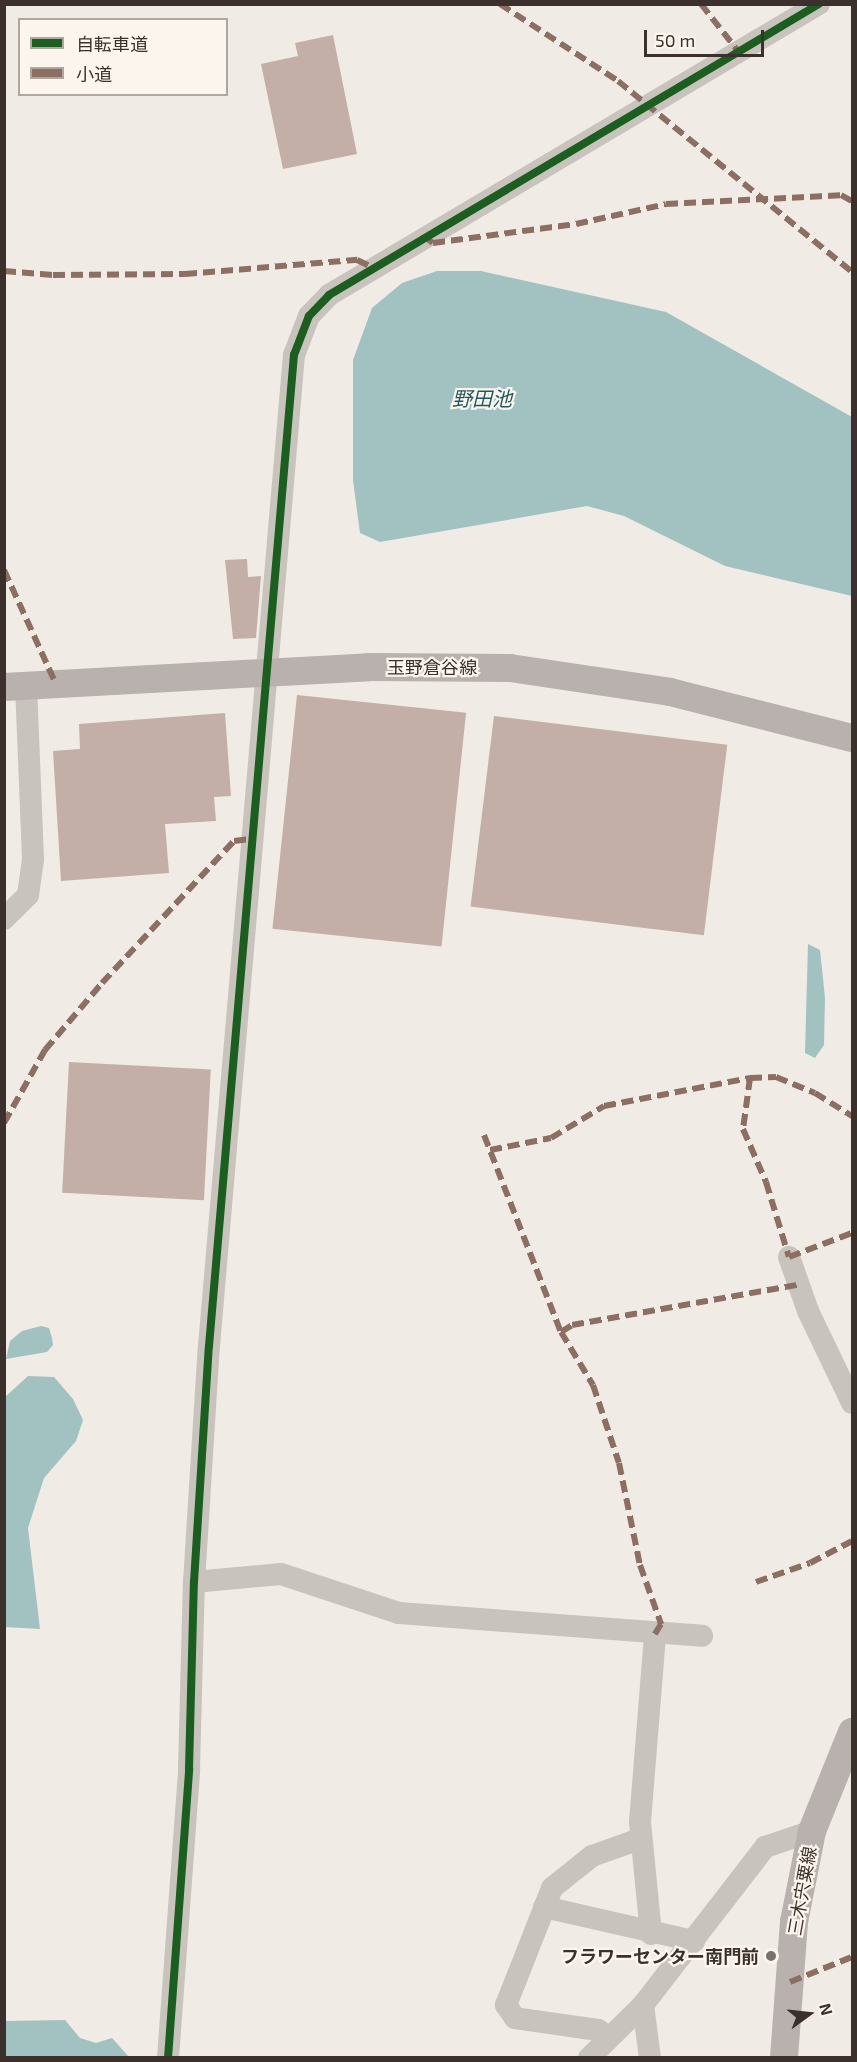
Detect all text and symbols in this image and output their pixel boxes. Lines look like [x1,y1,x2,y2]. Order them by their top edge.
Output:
legend [18,18,228,96]
scale bar [647,18,767,56]
text: 50 m [655,29,695,51]
text: 自転車道 [76,33,148,55]
text: 小道 [76,63,112,85]
water label: 野田池 [452,386,512,410]
street label: 玉野倉谷線 [387,656,477,678]
street label: 三木宍粟線 [784,1845,820,1937]
place label: フラワーセンター南門前 [561,1945,759,1967]
marker: フラワーセンター南門前 [764,1949,778,1963]
north arrow [779,1984,839,2044]
text: N [816,2001,838,2017]

